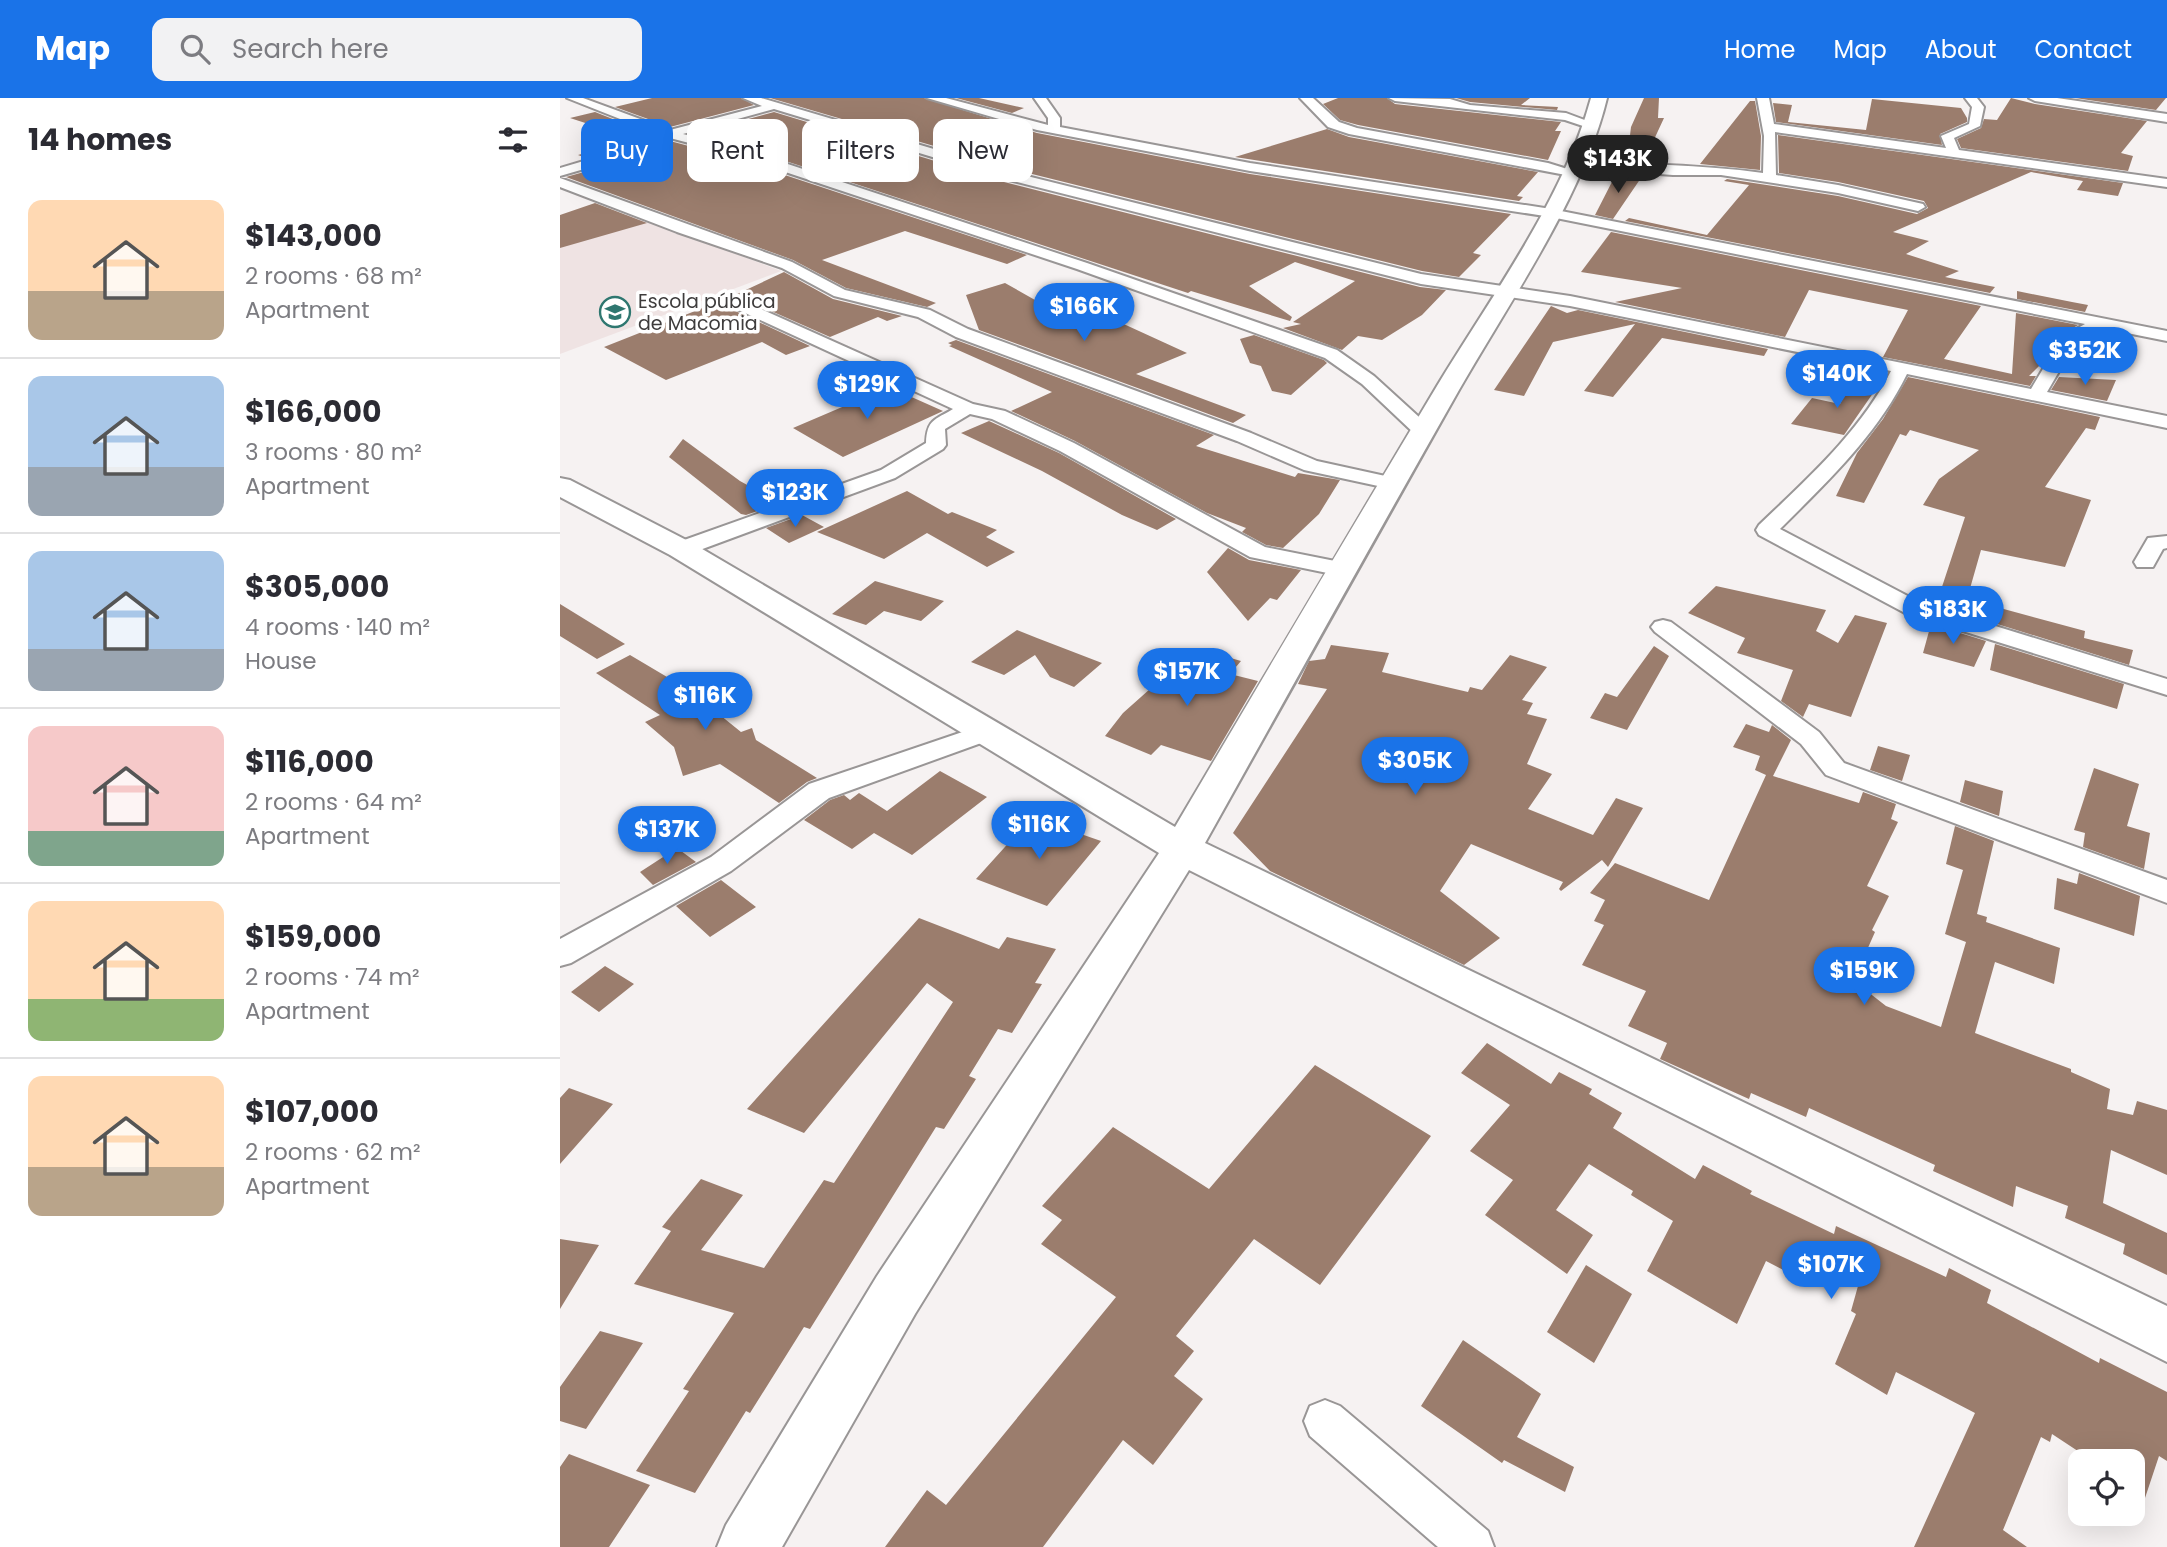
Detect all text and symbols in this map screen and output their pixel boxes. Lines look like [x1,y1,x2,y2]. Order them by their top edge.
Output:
search box [152,18,642,81]
text: Map [35,25,110,72]
icon: search [176,30,214,68]
text: Search here [232,31,389,67]
text: Home [1724,33,1796,66]
text: Map [1834,33,1887,66]
text: About [1925,33,1996,66]
text: Contact [2034,33,2132,66]
text: 14 homes [28,118,172,161]
chip: Buy [581,119,673,182]
chip: Rent [687,119,788,182]
chip: Filters [802,119,919,182]
chip: New [933,119,1033,182]
icon: filters [494,121,532,159]
pin: $143K [1569,136,1667,195]
text: $143K [1583,142,1653,174]
text: $143,000 [245,214,382,257]
icon: home [84,228,168,312]
text: 2 rooms · 68 m² [245,260,422,292]
pin: $166K [1035,284,1133,343]
place label: Escola pública de Macomia [638,288,776,337]
text: $166K [1049,290,1119,322]
text: Apartment [245,294,370,326]
school or university icon: Escola pública de Macomia [598,295,632,329]
pin: $352K [2036,328,2134,387]
text: $352K [2048,334,2122,366]
pin: $140K [1788,350,1886,410]
text: $140K [1802,357,1872,389]
pin: $129K [818,362,916,421]
text: $129K [833,368,901,400]
text: $166,000 [245,390,382,433]
icon: home [84,404,168,488]
text: 3 rooms · 80 m² [245,436,422,468]
text: Apartment [245,470,370,502]
pin: $123K [746,470,844,529]
text: $123K [762,476,828,508]
text: $305,000 [245,565,389,608]
icon: home [84,579,168,663]
pin: $183K [1904,587,2002,646]
text: $183K [1919,593,1987,625]
text: 4 rooms · 140 m² [245,611,430,643]
text: House [245,645,317,677]
pin: $157K [1138,648,1236,708]
text: $157K [1153,655,1221,687]
pin: $116K [656,672,754,732]
text: $116K [673,679,737,711]
pin: $305K [1366,738,1464,797]
text: $116,000 [245,740,374,783]
text: $305K [1377,744,1453,776]
icon: home [84,754,168,838]
text: 2 rooms · 64 m² [245,786,422,818]
pin: $116K [990,802,1088,861]
pin: $137K [618,806,716,866]
text: $116K [1007,808,1071,840]
text: $137K [634,813,700,845]
text: Apartment [245,820,370,852]
text: $159,000 [245,915,381,958]
icon: home [84,929,168,1013]
pin: $159K [1815,948,1913,1007]
text: $159K [1830,954,1898,986]
text: 2 rooms · 74 m² [245,961,420,993]
text: Apartment [245,995,370,1027]
text: $107,000 [245,1090,379,1133]
icon: home [84,1104,168,1188]
text: 2 rooms · 62 m² [245,1136,421,1168]
text: Apartment [245,1170,370,1202]
pin: $107K [1782,1242,1880,1301]
text: $107K [1797,1248,1865,1280]
map controls [2068,1449,2145,1526]
button: locate [2068,1449,2145,1526]

